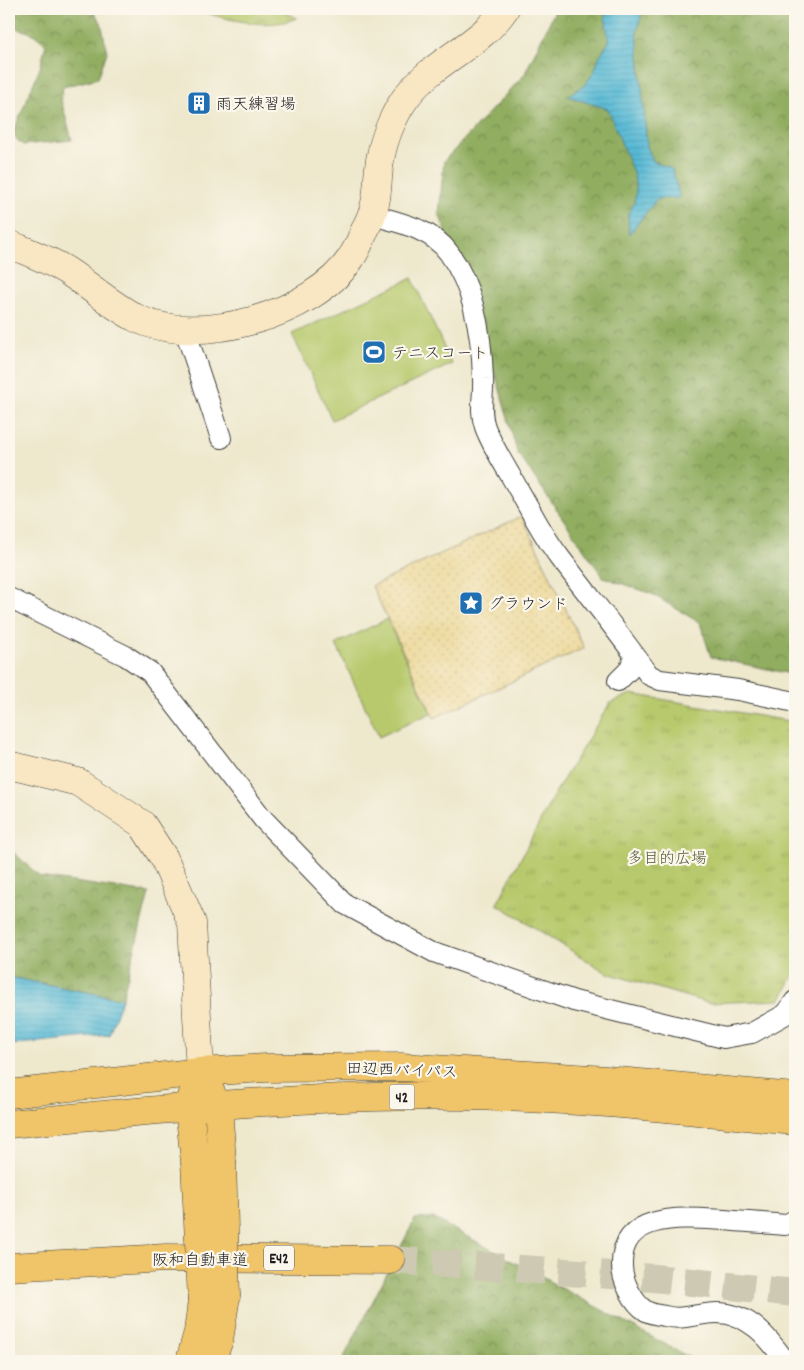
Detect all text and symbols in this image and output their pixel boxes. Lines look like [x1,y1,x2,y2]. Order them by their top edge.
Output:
building icon: 雨天練習場 [186,90,212,116]
place label: 雨天練習場 [216,94,296,117]
sports icon: テニスコート [361,339,387,365]
place label: テニスコート [392,343,488,366]
place icon: グラウンド [458,590,484,616]
place label: グラウンド [488,594,568,617]
park label: 多目的広場 [627,848,707,871]
street label: 田辺西バイパス [346,1058,458,1085]
road number: 42 [390,1084,414,1110]
road number: E42 [264,1246,294,1270]
street label: 阪和自動車道 [152,1250,248,1273]

